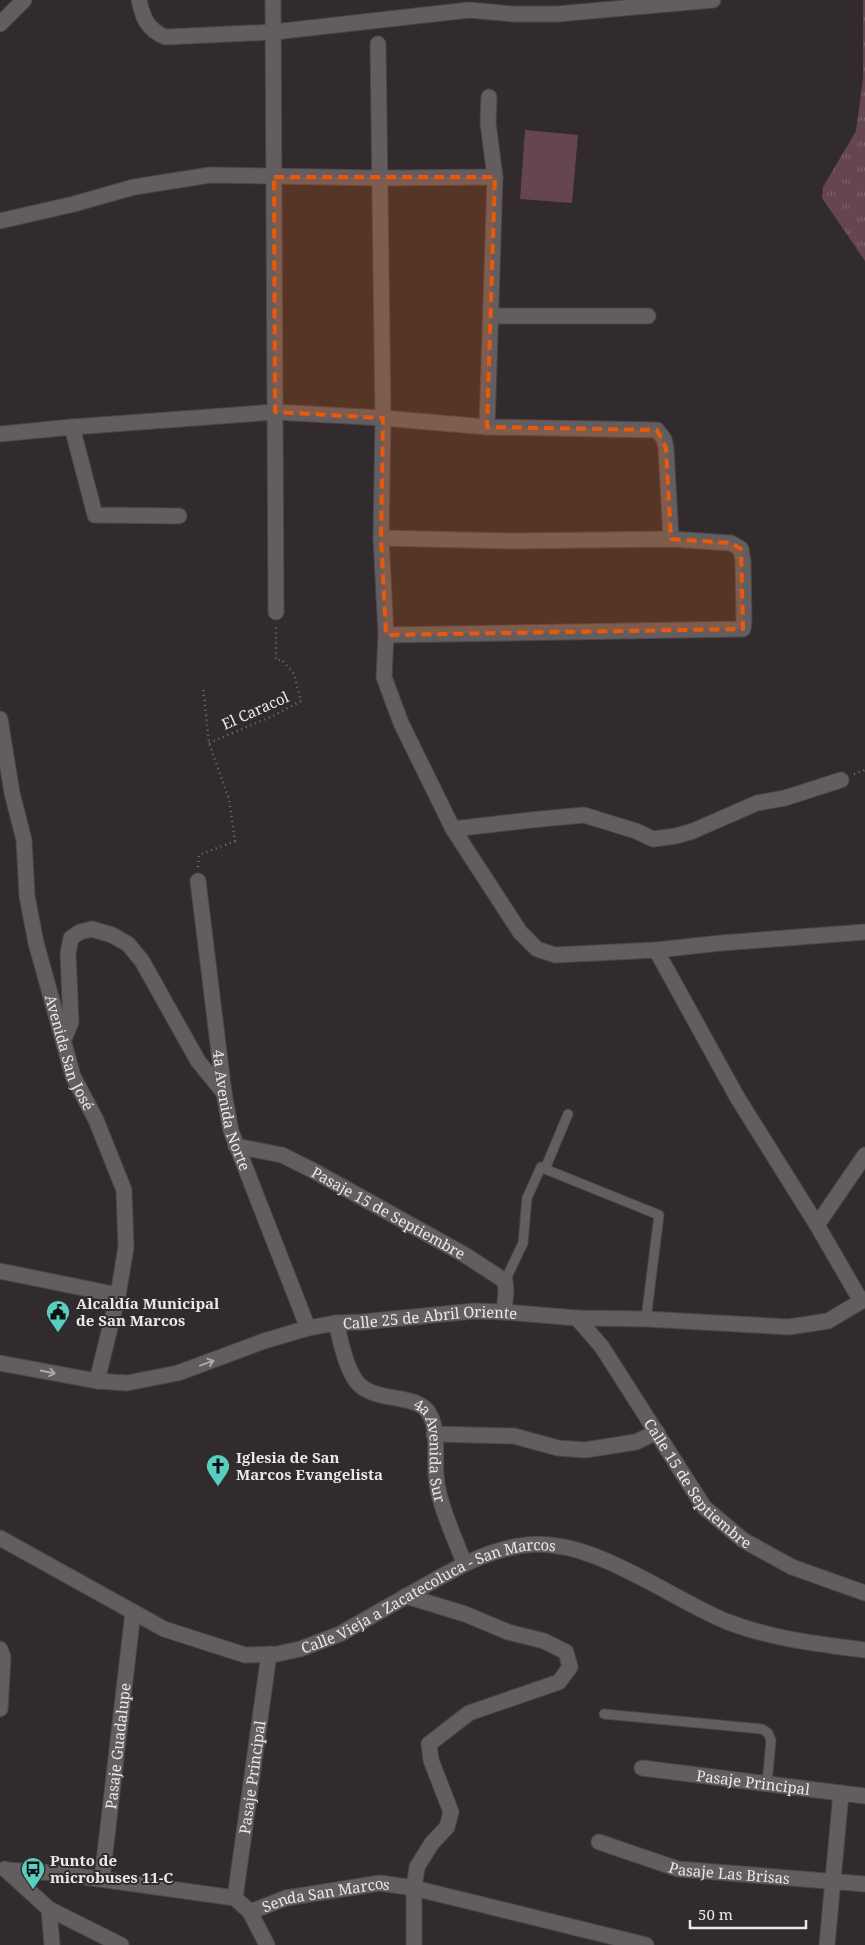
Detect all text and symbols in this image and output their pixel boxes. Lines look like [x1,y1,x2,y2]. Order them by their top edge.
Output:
street label: El Caracol [218,686,292,734]
street label: Avenida San José [41,992,99,1114]
street label: 4a Avenida Norte [209,1049,255,1173]
street label: Pasaje 15 de Septiembre [308,1162,469,1263]
place label: Alcaldía Municipal de San Marcos [76,1293,220,1330]
public building icon: Alcaldía Municipal de San Marcos [45,1299,71,1333]
street label: Calle 25 de Abril Oriente [342,1301,518,1333]
one-way arrow [198,1358,214,1367]
one-way arrow [40,1368,56,1377]
street label: 4a Avenida Sur [411,1394,451,1505]
street label: Calle 15 de Septiembre [640,1414,755,1553]
place label: Iglesia de San Marcos Evangelista [236,1447,383,1484]
church icon: Iglesia de San Marcos Evangelista [205,1453,231,1487]
street label: Calle Vieja a Zacatecoluca - San Marcos [298,1534,557,1658]
street label: Pasaje Guadalupe [100,1682,135,1810]
street label: Pasaje Principal [234,1719,270,1835]
street label: Pasaje Principal [695,1765,811,1799]
place label: Punto de microbuses 11-C [50,1850,173,1887]
bus stop icon: Punto de microbuses 11-C [20,1856,46,1890]
street label: Pasaje Las Brisas [666,1857,791,1888]
street label: Senda San Marcos [259,1873,391,1916]
scale bar [690,1898,806,1930]
text: 50 m [698,1904,733,1924]

